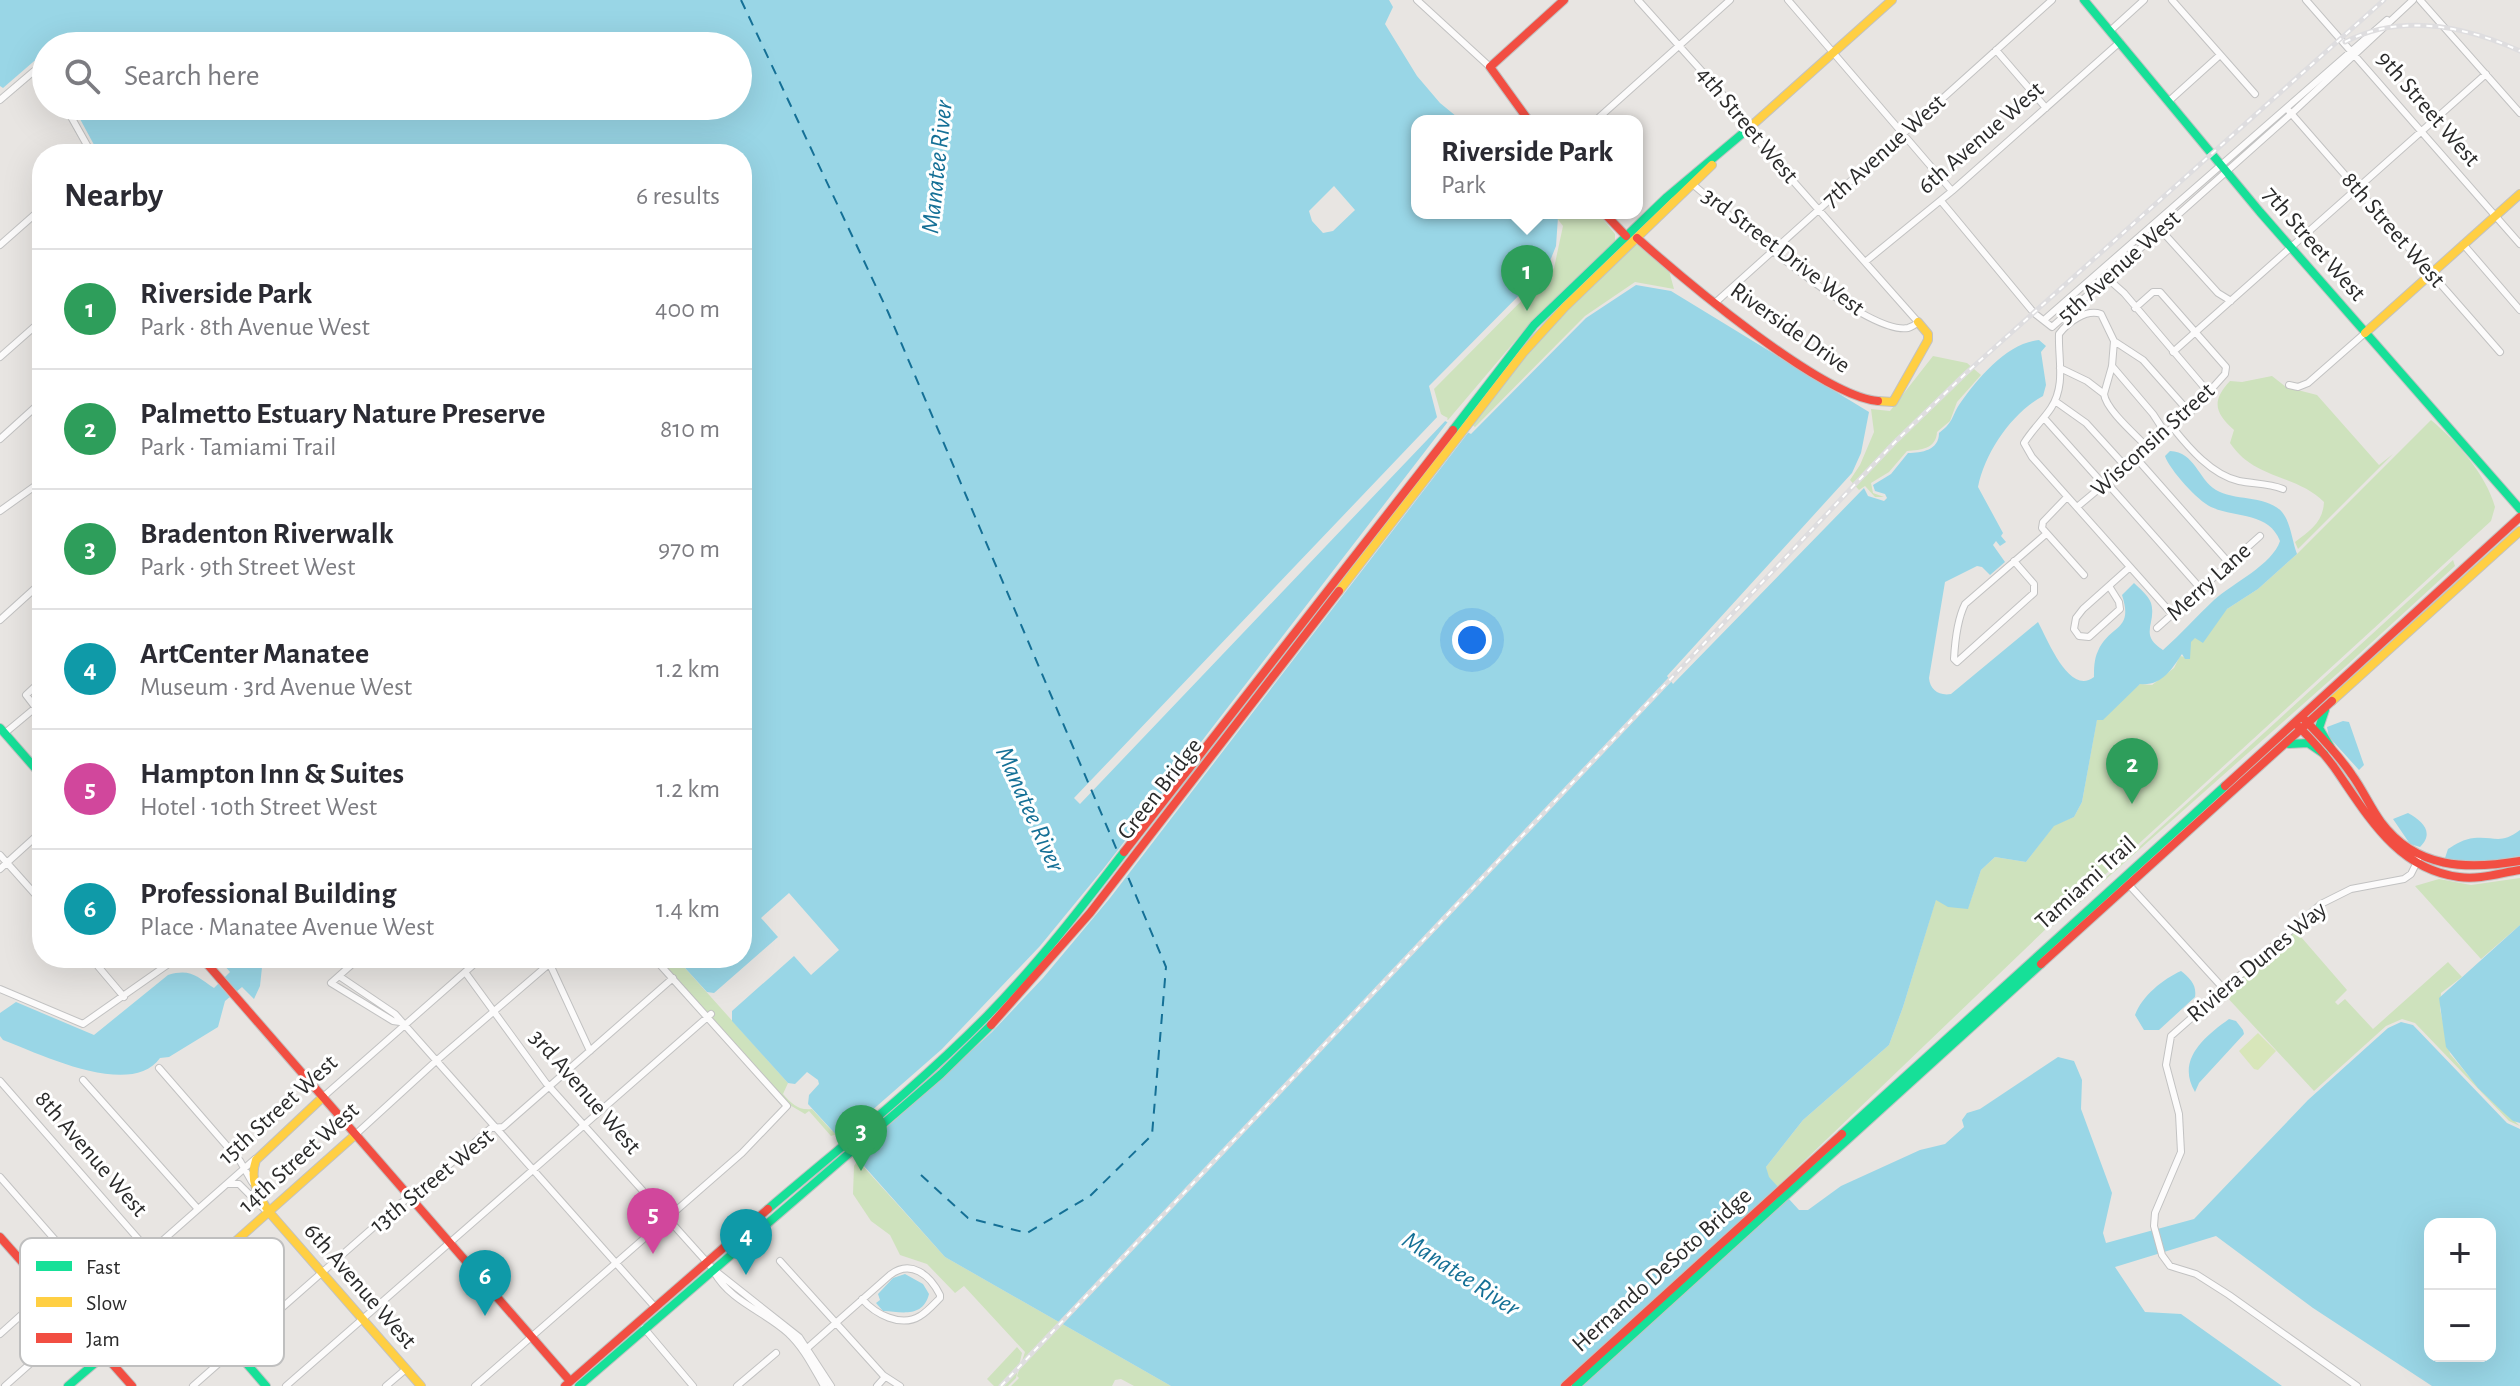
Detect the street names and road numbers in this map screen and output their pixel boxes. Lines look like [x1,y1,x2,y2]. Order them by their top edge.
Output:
street label: 9th Street West [2372,47,2484,171]
street label: 4th Street West [1692,62,1803,188]
street label: 6th Avenue West [1914,77,2048,199]
street label: 7th Avenue West [1818,90,1950,212]
street label: 8th Street West [2337,168,2449,292]
street label: 7th Street West [2258,182,2370,306]
street label: 3rd Street Drive West [1697,183,1869,321]
street label: 5th Avenue West [2053,206,2185,328]
street label: Riverside Drive [1726,278,1854,378]
street label: Wisconsin Street [2087,378,2220,501]
street label: Merry Lane [2162,538,2256,626]
street label: Green Bridge [1113,734,1207,844]
street label: Tamiami Trail [2031,832,2141,934]
street label: Riviera Dunes Way [2183,897,2331,1027]
street label: 3rd Avenue West [525,1025,645,1159]
street label: 15th Street West [214,1050,342,1169]
street label: 8th Avenue West [30,1087,152,1222]
street label: 14th Street West [234,1098,364,1218]
street label: 13th Street West [366,1124,498,1238]
street label: Hernando DeSoto Bridge [1568,1183,1756,1357]
street label: 6th Avenue West [299,1219,421,1353]

